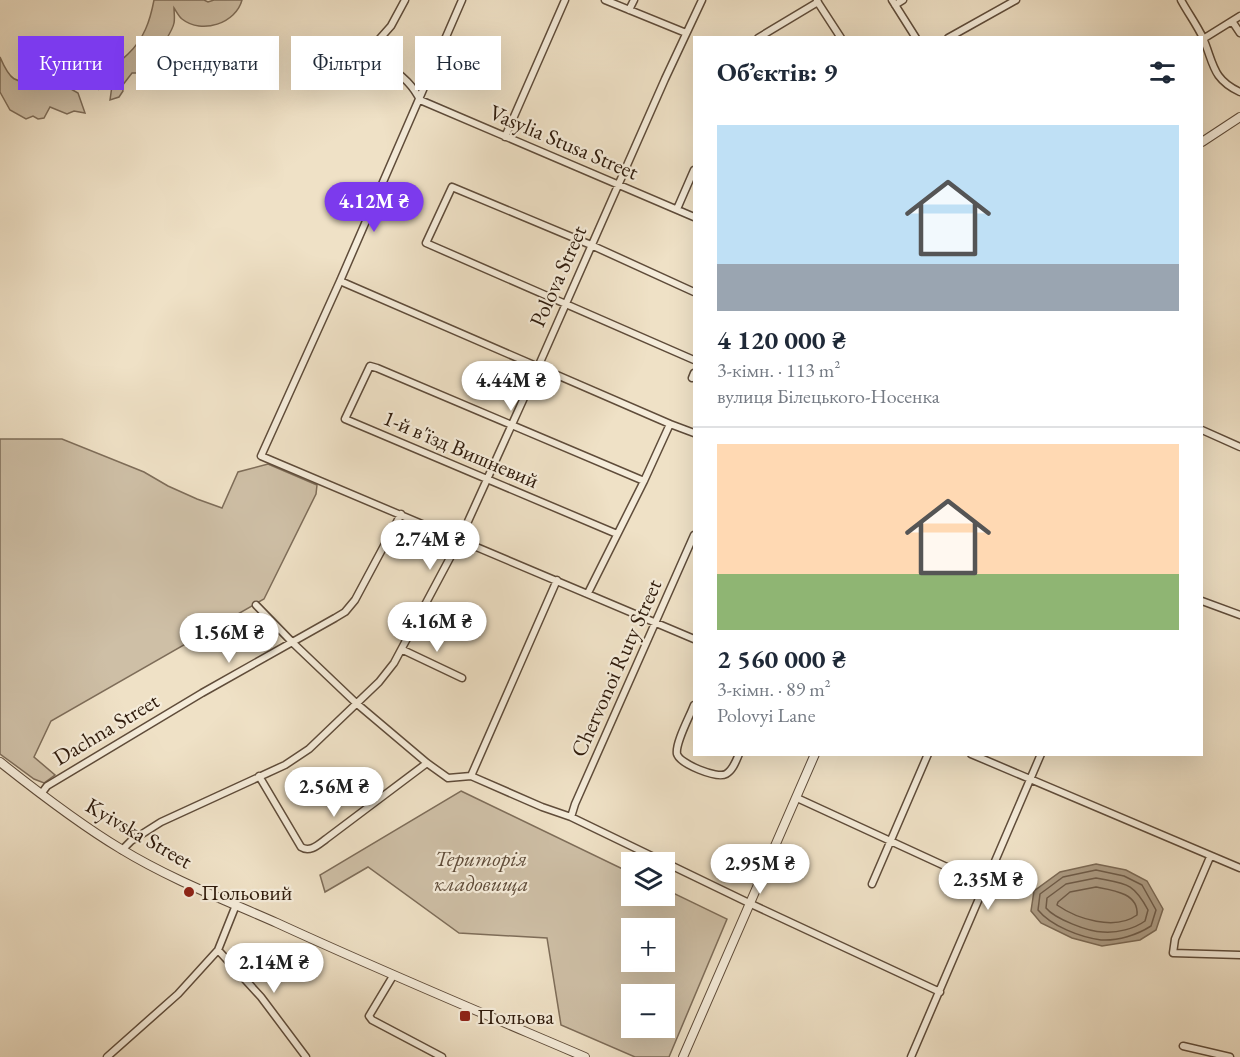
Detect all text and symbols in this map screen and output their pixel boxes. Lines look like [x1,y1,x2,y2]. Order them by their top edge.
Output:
chip: Купити [18,36,124,90]
chip: Орендувати [136,36,279,90]
chip: Фільтри [291,36,403,90]
chip: Нове [415,36,501,90]
text: Об’єктів: 9 [717,55,837,89]
icon: filters [1146,56,1179,89]
street label: Vasylia Stusa Street [485,98,643,186]
icon: home [894,164,1002,272]
pin: 4.12M ₴ [319,182,429,233]
text: 4.12M ₴ [339,188,409,214]
street label: Polova Street [523,221,593,331]
text: 4 120 000 ₴ [717,323,846,357]
text: 3-кімн. · 113 m² [717,357,840,383]
pin: 4.44M ₴ [456,361,566,412]
text: 4.44M ₴ [476,367,546,393]
text: вулиця Білецького-Носенка [717,383,940,409]
street label: 1-й в'їзд Вишневий [379,403,544,495]
icon: home [894,483,1002,591]
pin: 2.74M ₴ [375,520,485,571]
text: 2.74M ₴ [395,526,465,552]
street label: Chervonoi Ruty Street [564,574,668,761]
pin: 4.16M ₴ [382,602,492,653]
text: 4.16M ₴ [402,608,472,634]
pin: 1.56M ₴ [174,613,284,664]
text: 1.56M ₴ [194,619,264,645]
text: 2 560 000 ₴ [717,642,846,676]
text: 3-кімн. · 89 m² [717,676,831,702]
street label: Dachna Street [48,686,164,772]
text: Polovyi Lane [717,702,815,728]
pin: 2.56M ₴ [279,767,389,818]
text: 2.56M ₴ [299,773,369,799]
street label: Kyivska Street [80,791,198,875]
park label: Територія кладовища [433,844,529,898]
pin: 2.95M ₴ [705,844,815,895]
text: 2.95M ₴ [725,850,795,876]
map controls [621,852,675,1038]
button: layers [621,852,675,906]
pin: 2.35M ₴ [933,860,1043,911]
text: 2.35M ₴ [953,866,1023,892]
place label: Польовий [201,878,293,907]
marker: Польовий [182,885,196,899]
button: + [621,918,675,972]
pin: 2.14M ₴ [219,943,329,994]
text: 2.14M ₴ [239,949,309,975]
button: − [621,984,675,1038]
place label: Польова [477,1002,554,1031]
marker: Польова [458,1009,472,1023]

